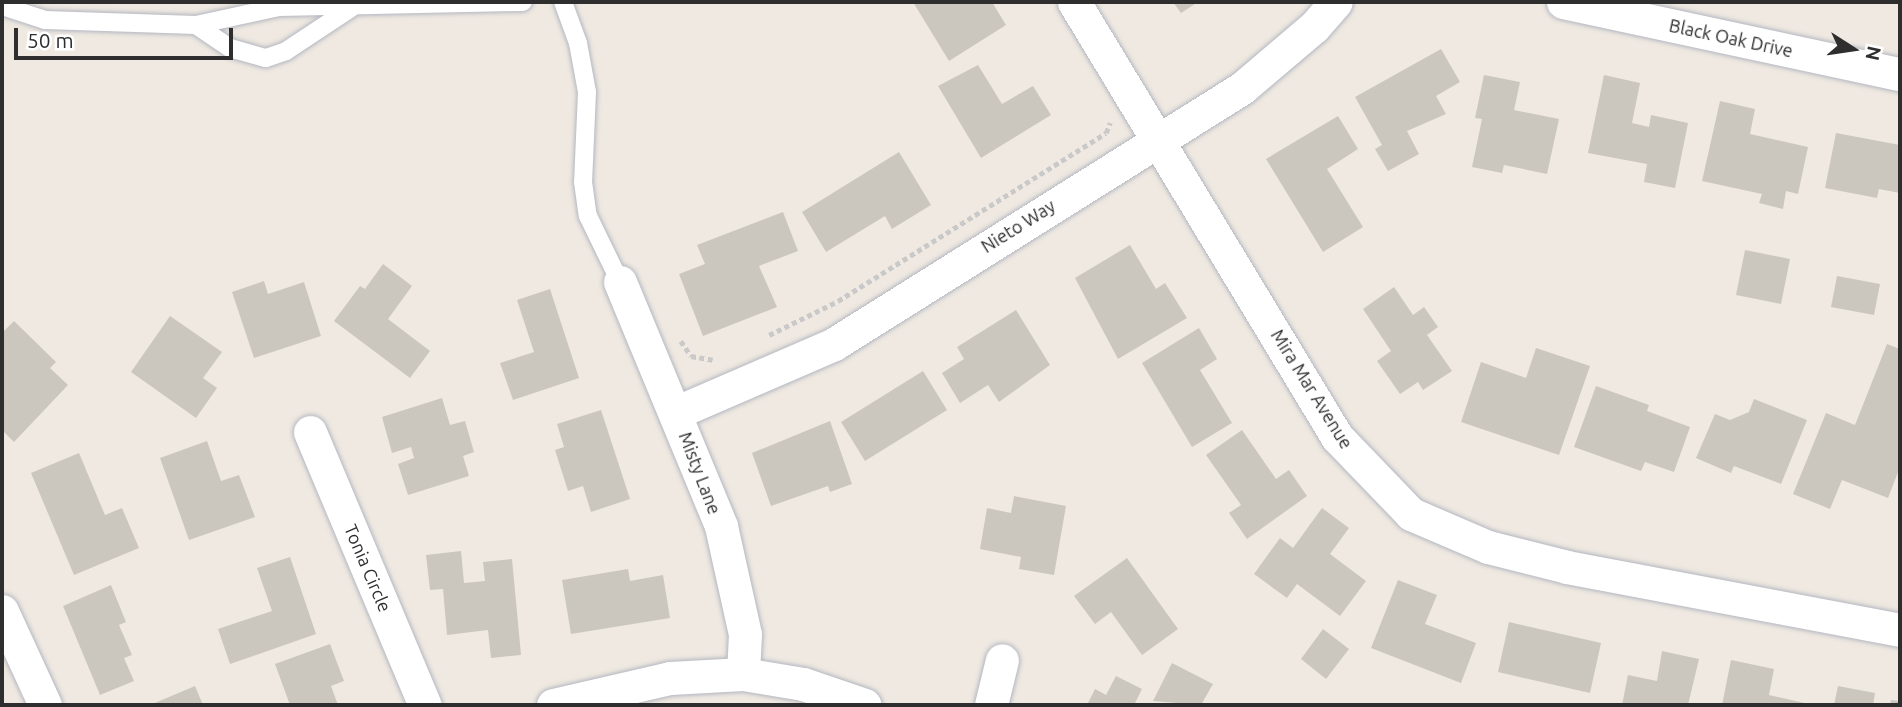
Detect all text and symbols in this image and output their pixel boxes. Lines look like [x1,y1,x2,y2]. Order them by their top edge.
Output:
scale bar [18,14,236,58]
street label: Black Oak Drive [1667,14,1795,62]
north arrow [1818,14,1888,84]
text: 50 m [27,28,74,52]
text: N [1861,44,1886,63]
street label: Nieto Way [977,195,1059,257]
street label: Mira Mar Avenue [1267,325,1357,453]
street label: Misty Lane [674,429,726,517]
street label: Tonia Circle [340,521,396,615]

